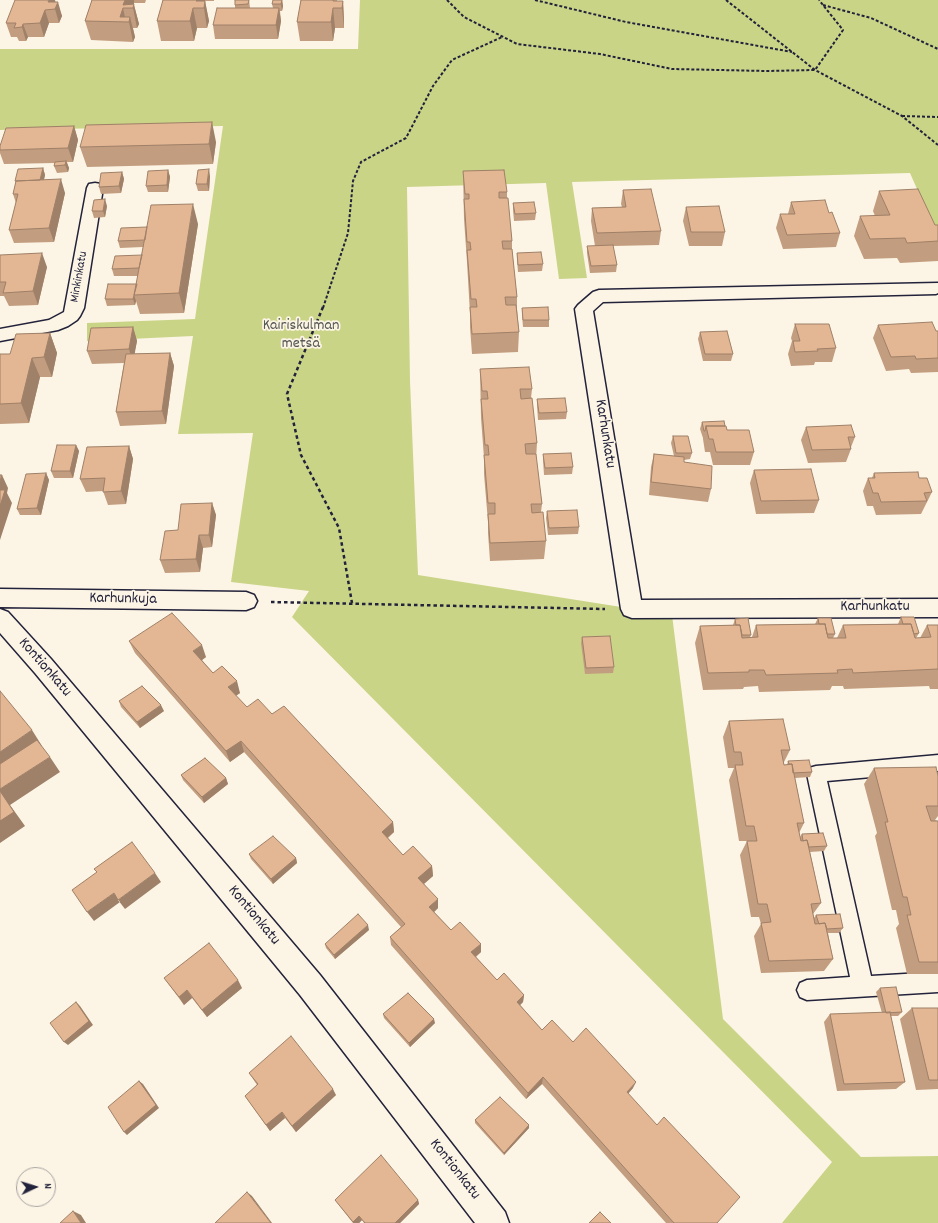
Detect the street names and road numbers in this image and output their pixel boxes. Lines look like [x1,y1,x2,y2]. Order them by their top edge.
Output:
street label: Minkinkatu [68,250,92,304]
street label: Karhunkatu [589,398,619,470]
street label: Karhunkuja [89,590,157,610]
street label: Karhunkatu [840,598,910,618]
street label: Kontionkatu [13,634,75,702]
street label: Kontionkatu [222,882,284,950]
street label: Kontionkatu [424,1136,484,1204]

